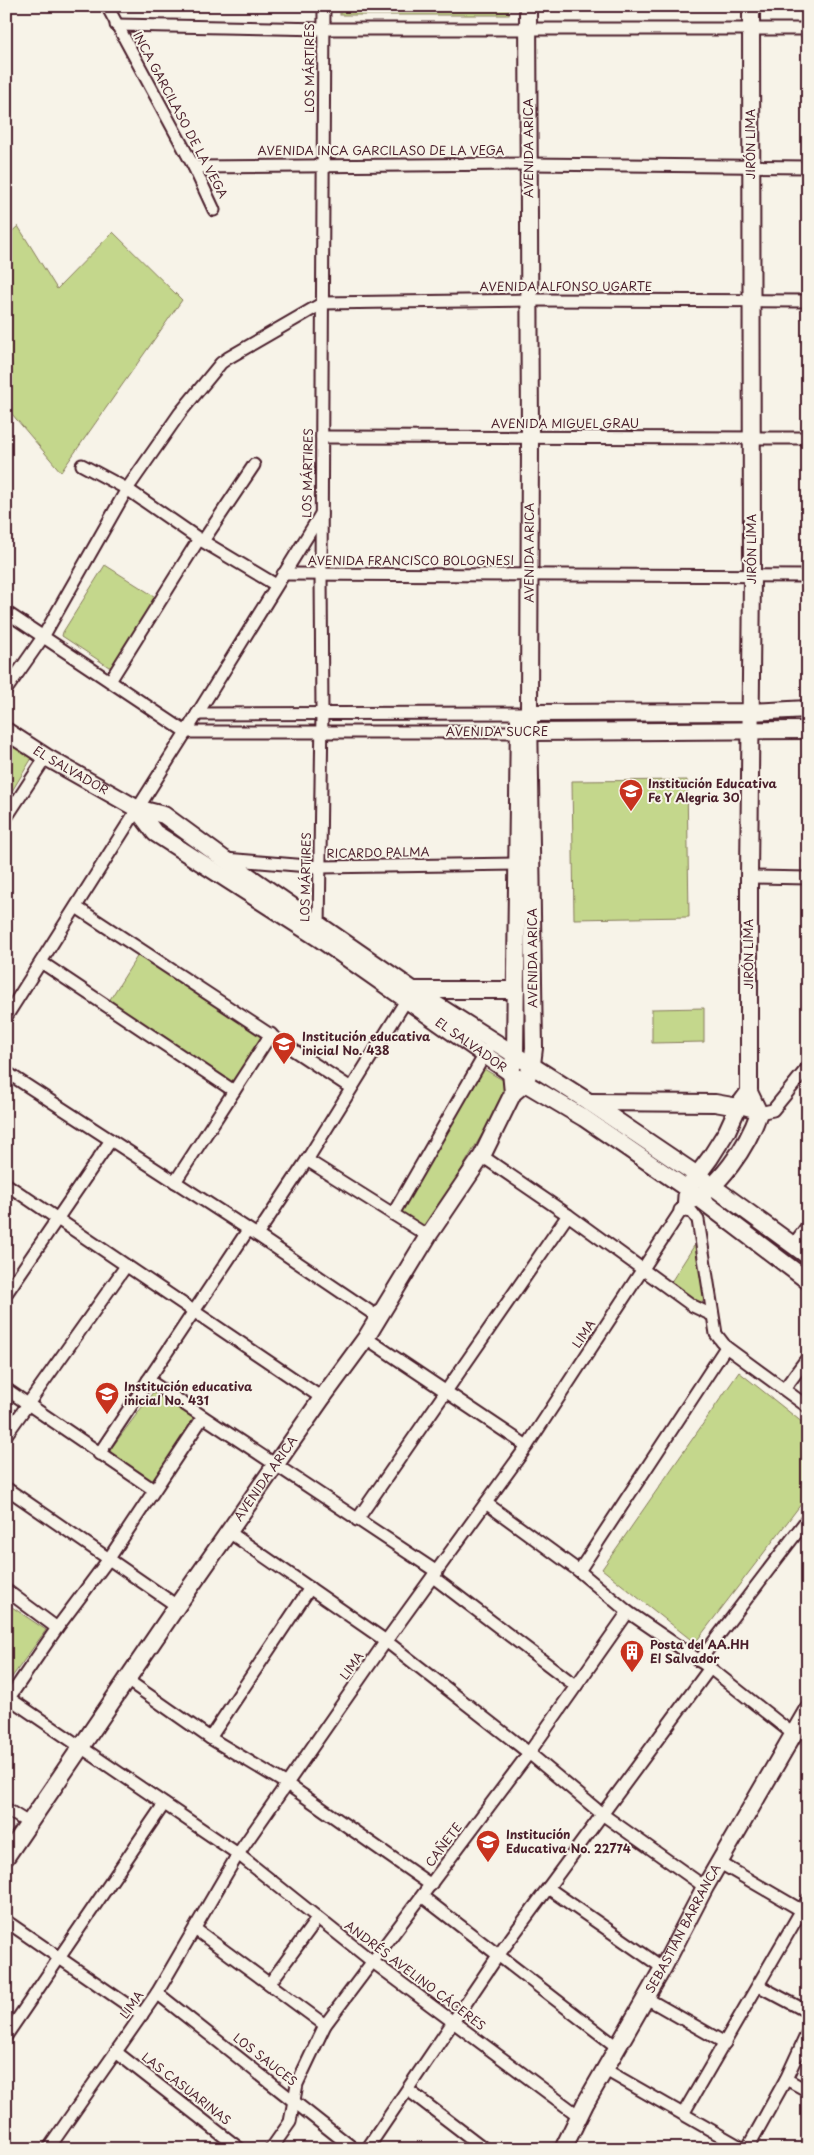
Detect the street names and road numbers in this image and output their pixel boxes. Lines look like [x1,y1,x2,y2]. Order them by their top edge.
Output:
street label: LOS MÁRTIRES [300,23,318,113]
street label: INCA GARCILASO DE LA VEGA [129,28,233,201]
street label: AVENIDA ARICA [519,98,537,198]
street label: JIRÓN LIMA [741,108,759,179]
street label: AVENIDA INCA GARCILASO DE LA VEGA [258,141,504,159]
street label: AVENIDA ALFONSO UGARTE [480,277,652,295]
street label: AVENIDA MIGUEL GRAU [491,414,639,432]
street label: LOS MÁRTIRES [297,428,317,518]
street label: AVENIDA ARICA [519,503,538,603]
street label: JIRÓN LIMA [742,513,760,584]
street label: AVENIDA FRANCISCO BOLOGNESI [308,551,514,569]
street label: AVENIDA SUCRE [446,722,548,740]
street label: EL SALVADOR [30,741,112,799]
street label: LOS MÁRTIRES [295,832,315,922]
street label: RICARDO PALMA [326,842,430,862]
street label: AVENIDA ARICA [523,908,541,1008]
street label: JIRÓN LIMA [739,918,757,989]
street label: EL SALVADOR [432,1013,511,1076]
street label: LIMA [567,1316,599,1351]
street label: AVENIDA ARICA [229,1432,301,1524]
street label: LIMA [335,1648,367,1683]
street label: CAÑETE [421,1818,466,1870]
street label: SEBASTIÁN BARRANCA [640,1860,724,1996]
street label: ANDRÉS AVELINO CÁCERES [341,1916,490,2034]
street label: LIMA [115,1987,147,2022]
street label: LOS SAUCES [230,2028,301,2090]
street label: LAS CASUARINAS [138,2048,235,2129]

